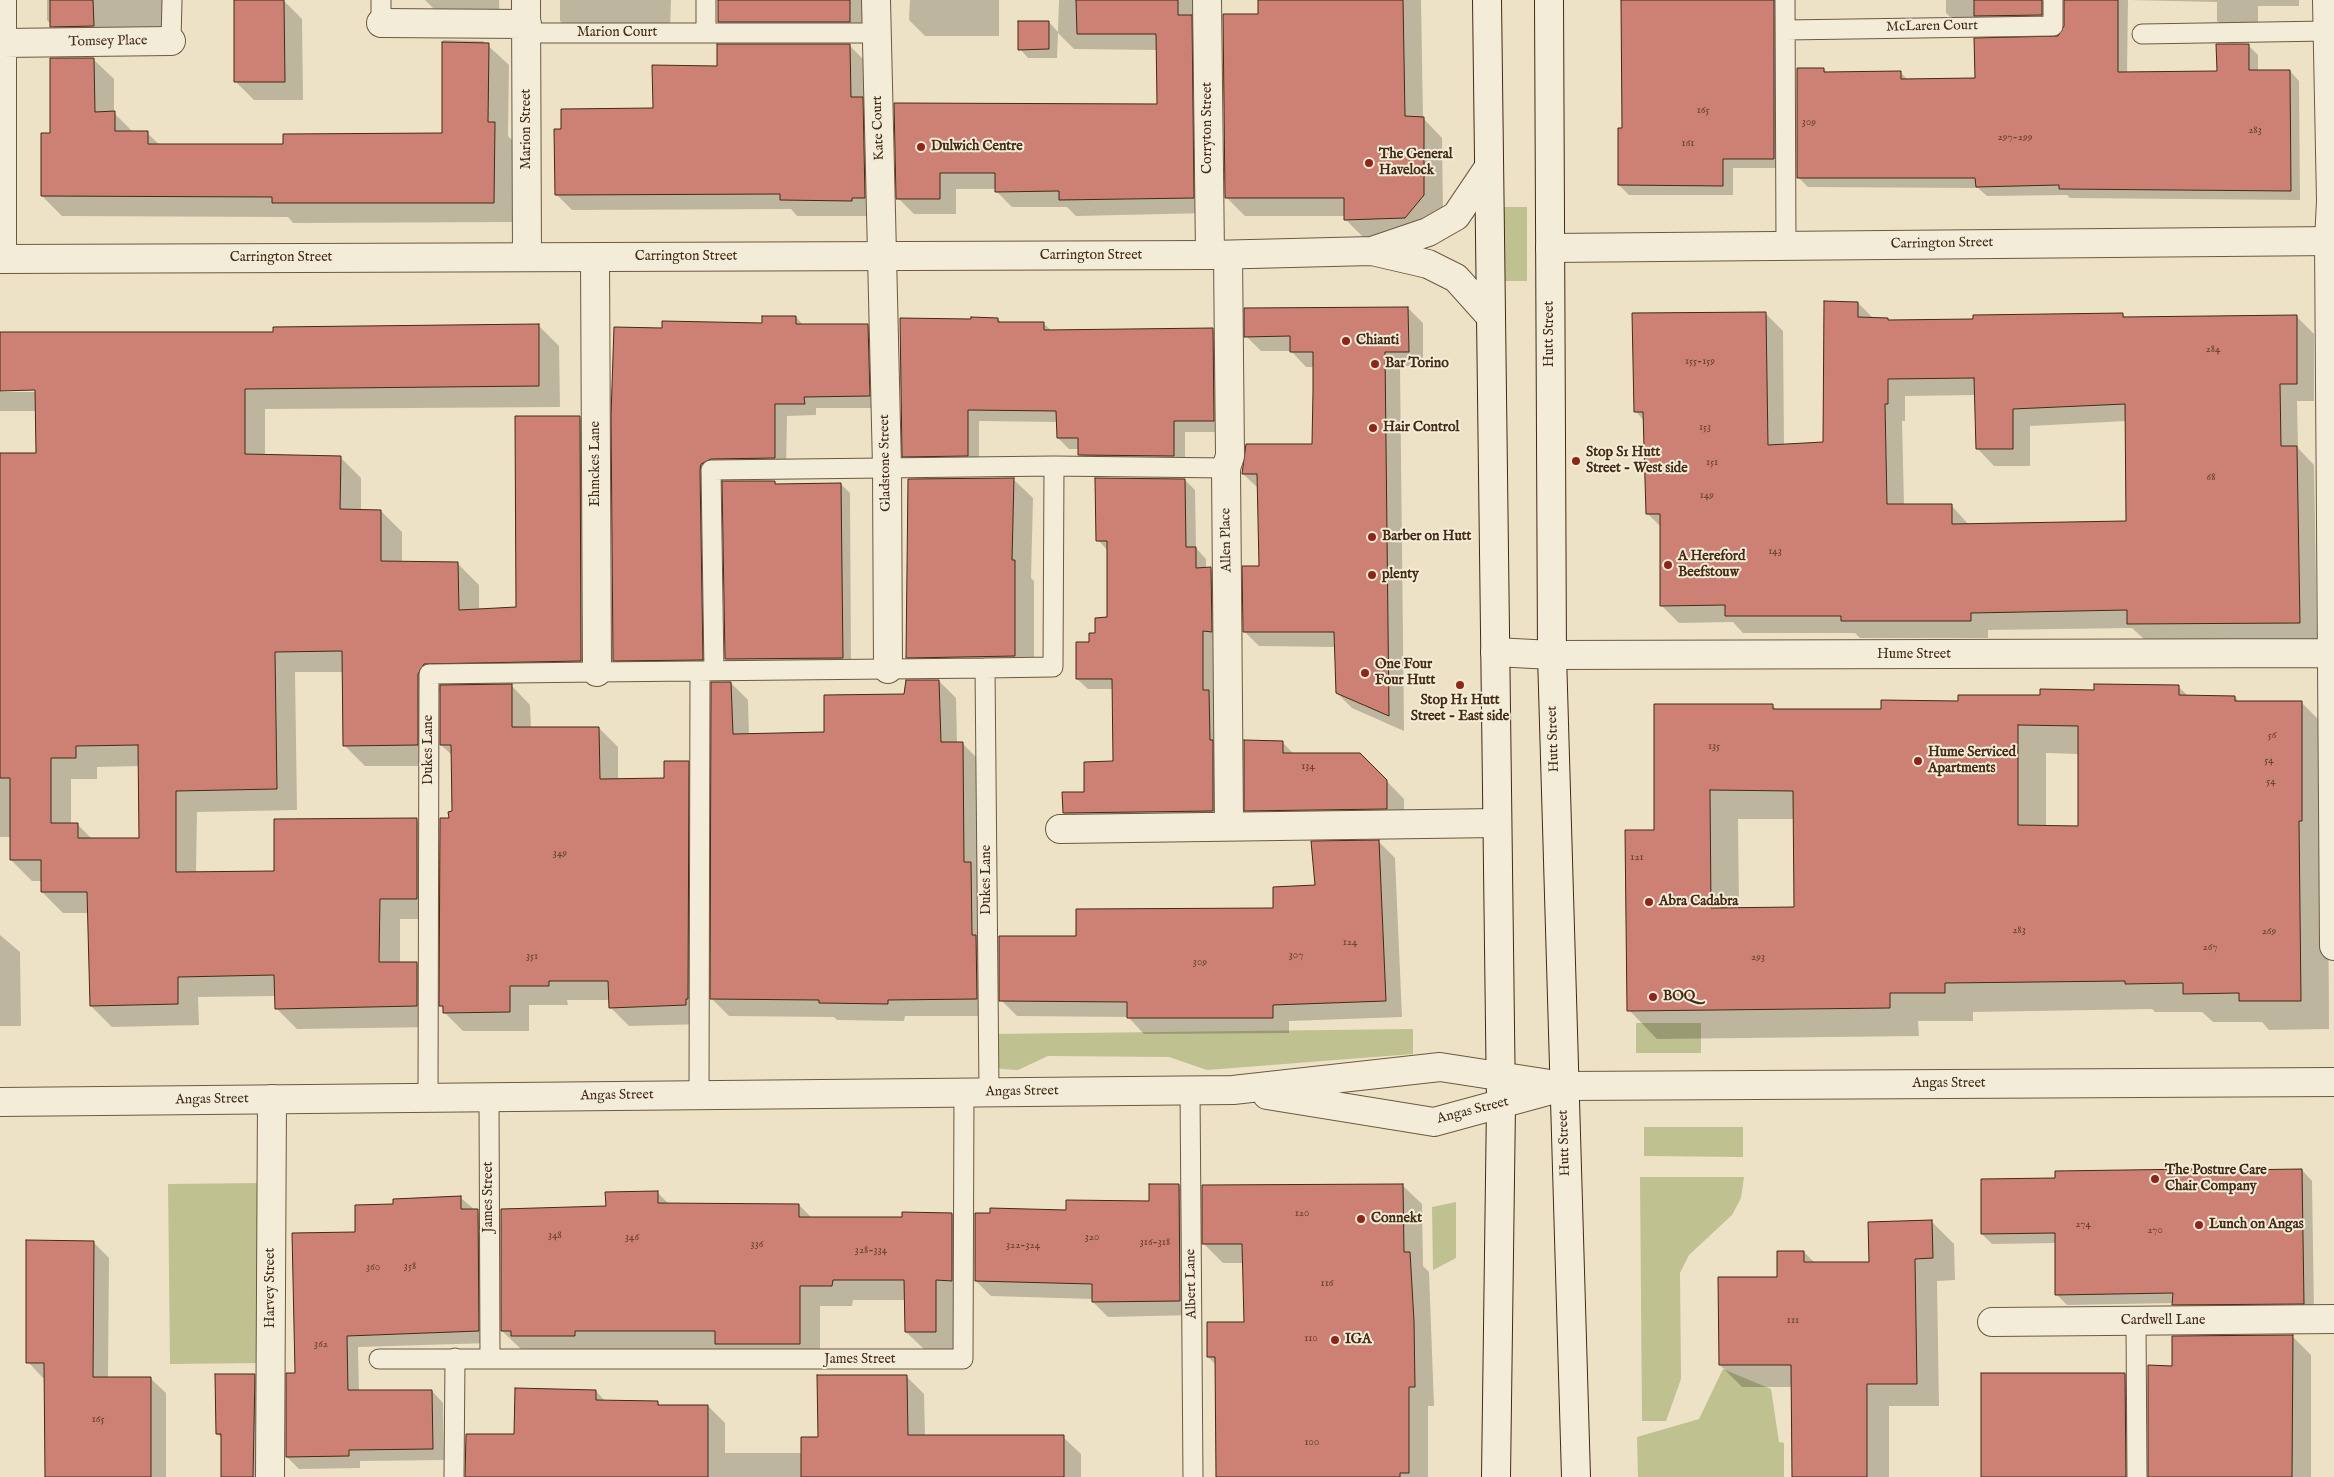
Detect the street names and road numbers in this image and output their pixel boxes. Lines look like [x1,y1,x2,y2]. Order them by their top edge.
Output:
street label: McLaren Court [1886,18,1978,36]
street label: Marion Court [577,25,657,41]
street label: Tomsey Place [68,33,148,51]
street label: Corryton Street [1200,82,1216,174]
street label: Marion Street [519,89,535,169]
street label: Kate Court [869,95,889,161]
street label: Carrington Street [1890,235,1994,253]
street label: Carrington Street [1040,248,1142,264]
street label: Carrington Street [635,249,737,265]
street label: Carrington Street [230,250,332,266]
street label: Hutt Street [1542,301,1558,367]
street label: Gladstone Street [877,414,895,512]
street label: Ehmckes Lane [588,421,604,507]
street label: Allen Place [1218,508,1236,572]
street label: Hume Street [1877,647,1951,663]
street label: Hutt Street [1544,705,1564,773]
street label: Dukes Lane [421,715,437,785]
street label: Dukes Lane [979,845,995,915]
street label: Angas Street [1912,1076,1986,1092]
street label: Angas Street [985,1083,1059,1101]
street label: Angas Street [580,1087,654,1105]
street label: Angas Street [175,1091,249,1109]
street label: Angas Street [1435,1094,1511,1128]
street label: Hutt Street [1555,1109,1575,1177]
street label: James Street [481,1161,497,1233]
street label: Harvey Street [263,1248,279,1328]
street label: Albert Lane [1183,1249,1201,1319]
street label: Cardwell Lane [2121,1313,2205,1329]
street label: James Street [824,1352,896,1368]

